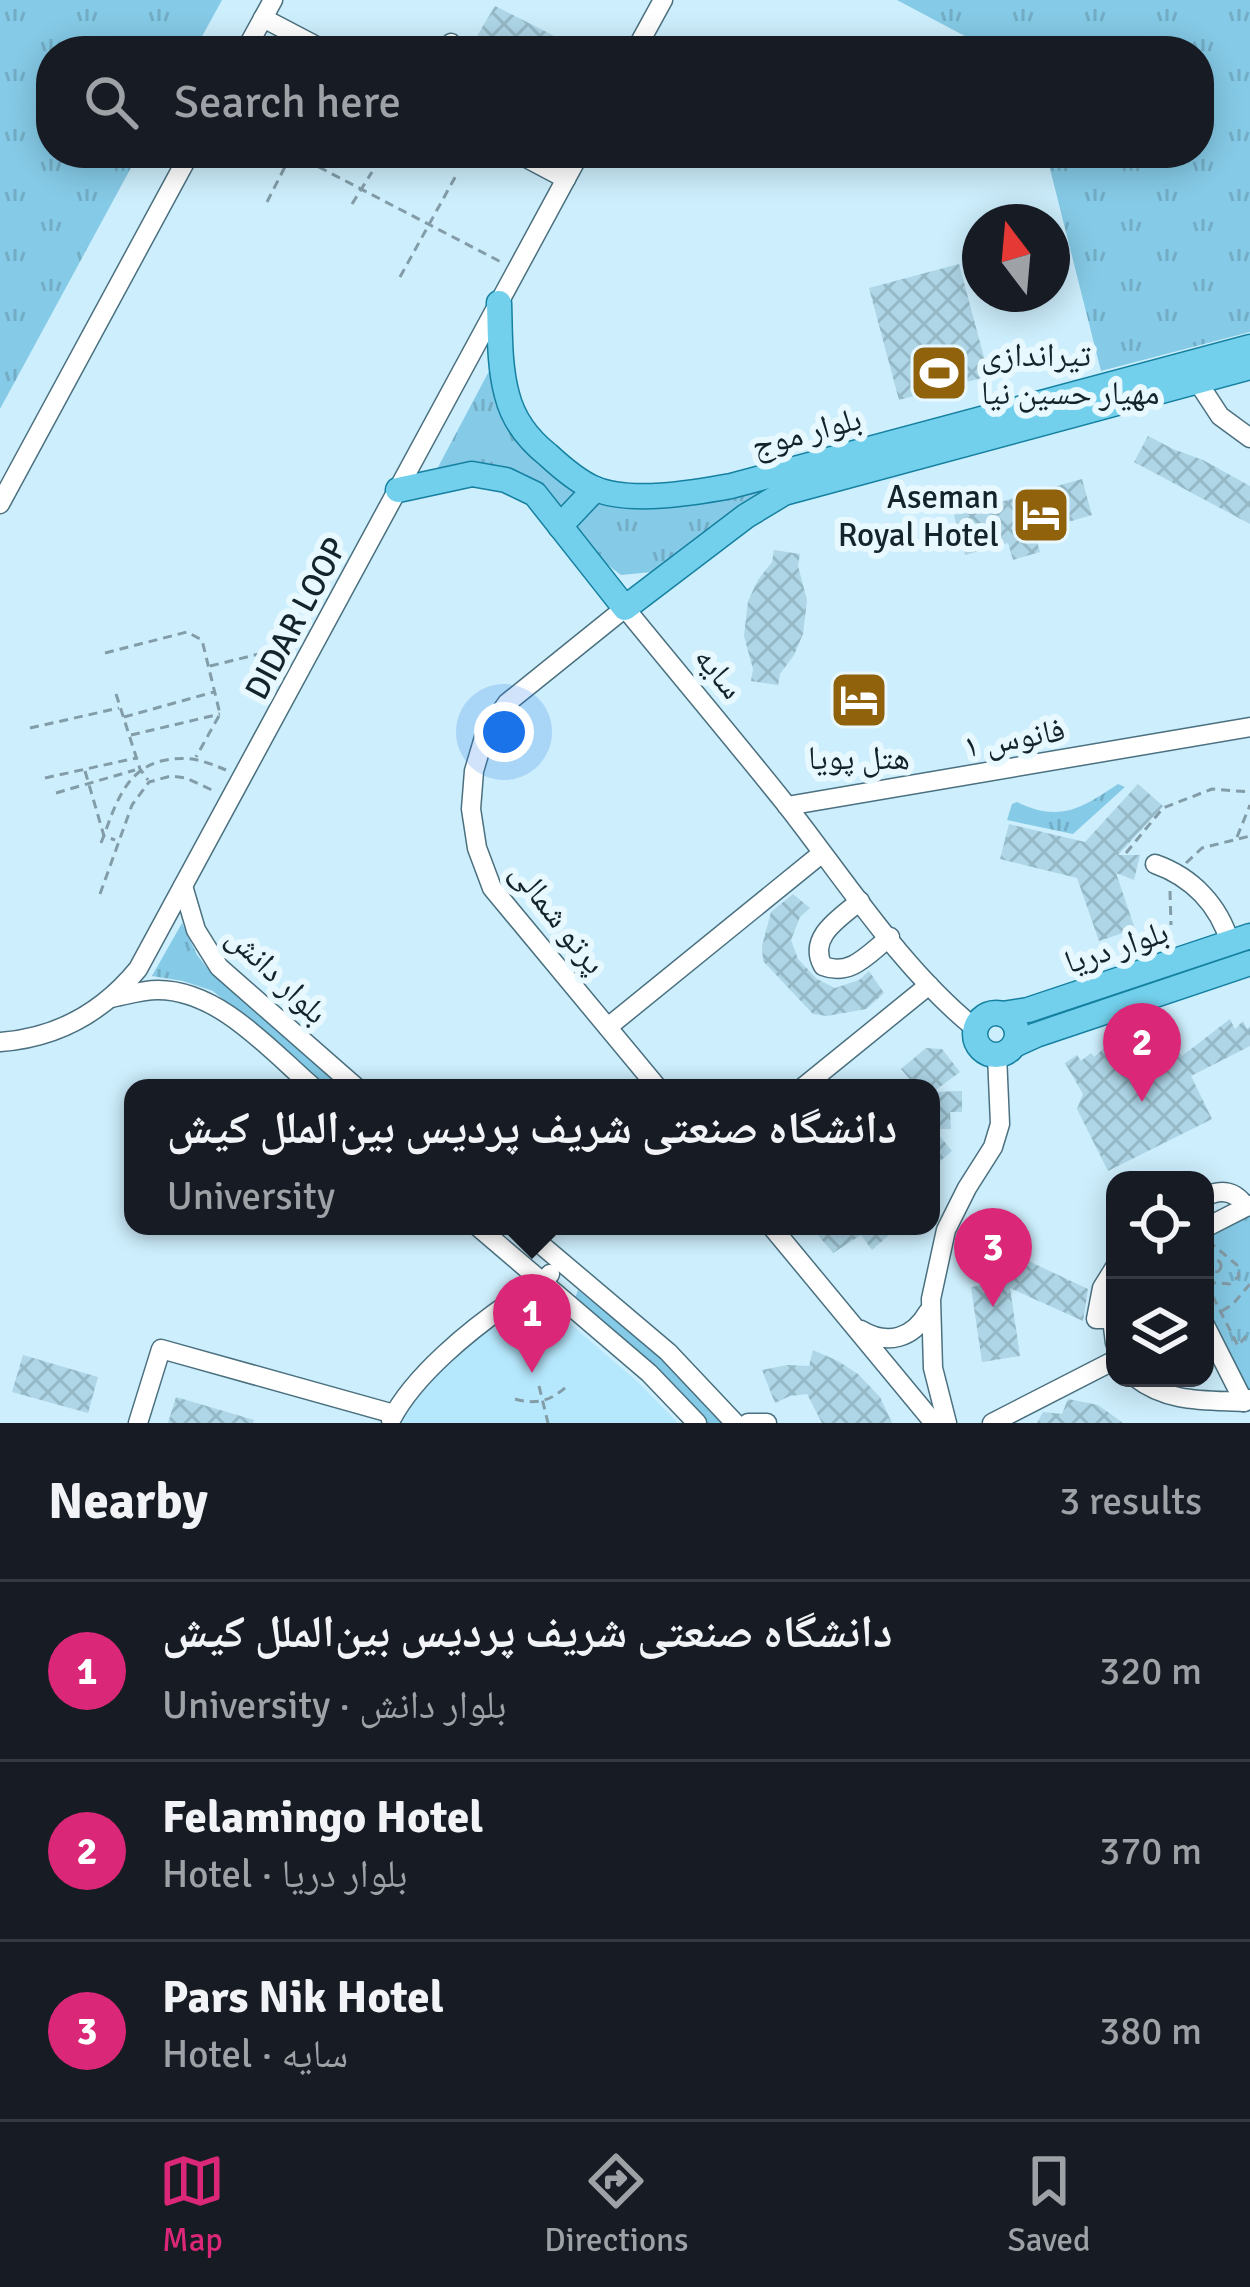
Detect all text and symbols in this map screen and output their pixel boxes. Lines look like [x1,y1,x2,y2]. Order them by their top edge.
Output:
search box [36,36,1214,168]
icon: search [78,69,144,135]
text: Search here [174,75,401,130]
north arrow [962,204,1070,312]
place label: تیراندازی مهیار حسین نیا [981,335,1159,414]
sports icon: تیراندازی مهیار حسین نیا [908,342,970,404]
street label: بلوار موج [747,398,866,467]
place label: Aseman Royal Hotel [838,477,999,556]
hotel icon: Aseman Royal Hotel [1010,484,1072,546]
street label: DIDAR LOOP [236,531,356,707]
street label: سایه [685,638,752,708]
hotel icon: هتل پویا [828,669,890,731]
your location [474,702,534,762]
street label: فانوس ۱ [960,709,1068,768]
place label: هتل پویا [808,738,910,779]
street label: پرتو شمالی [501,853,615,983]
street label: بلوار دریا [1059,911,1173,983]
street label: بلوار دانش [218,917,336,1033]
pin: 2 [1103,1003,1181,1102]
popup [124,1079,940,1235]
text: دانشگاه صنعتی شریف پردیس بین‌الملل کیش [167,1101,897,1156]
map controls [1106,1171,1214,1387]
button: locate [1106,1171,1214,1279]
text: University [167,1172,335,1220]
pin: 3 [954,1208,1032,1307]
pin: 1 [493,1274,571,1373]
button: layers [1106,1279,1214,1387]
text: Nearby [48,1470,208,1533]
text: 3 results [1059,1477,1202,1525]
text: دانشگاه صنعتی شریف پردیس بین‌الملل کیش [162,1605,893,1660]
text: 1 [76,1647,98,1695]
text: 320 m [1099,1647,1202,1695]
text: University · بلوار دانش [162,1681,507,1729]
text: Felamingo Hotel [162,1790,483,1845]
text: 2 [76,1827,98,1875]
text: 370 m [1099,1827,1202,1875]
text: Hotel · بلوار دریا [162,1850,407,1898]
text: Pars Nik Hotel [162,1970,444,2025]
text: 3 [76,2007,98,2055]
text: 380 m [1099,2007,1202,2055]
text: Hotel · سایه [162,2030,348,2078]
tab: Map [159,2148,225,2261]
tab: Directions [544,2148,689,2261]
tab: Saved [1007,2148,1091,2261]

